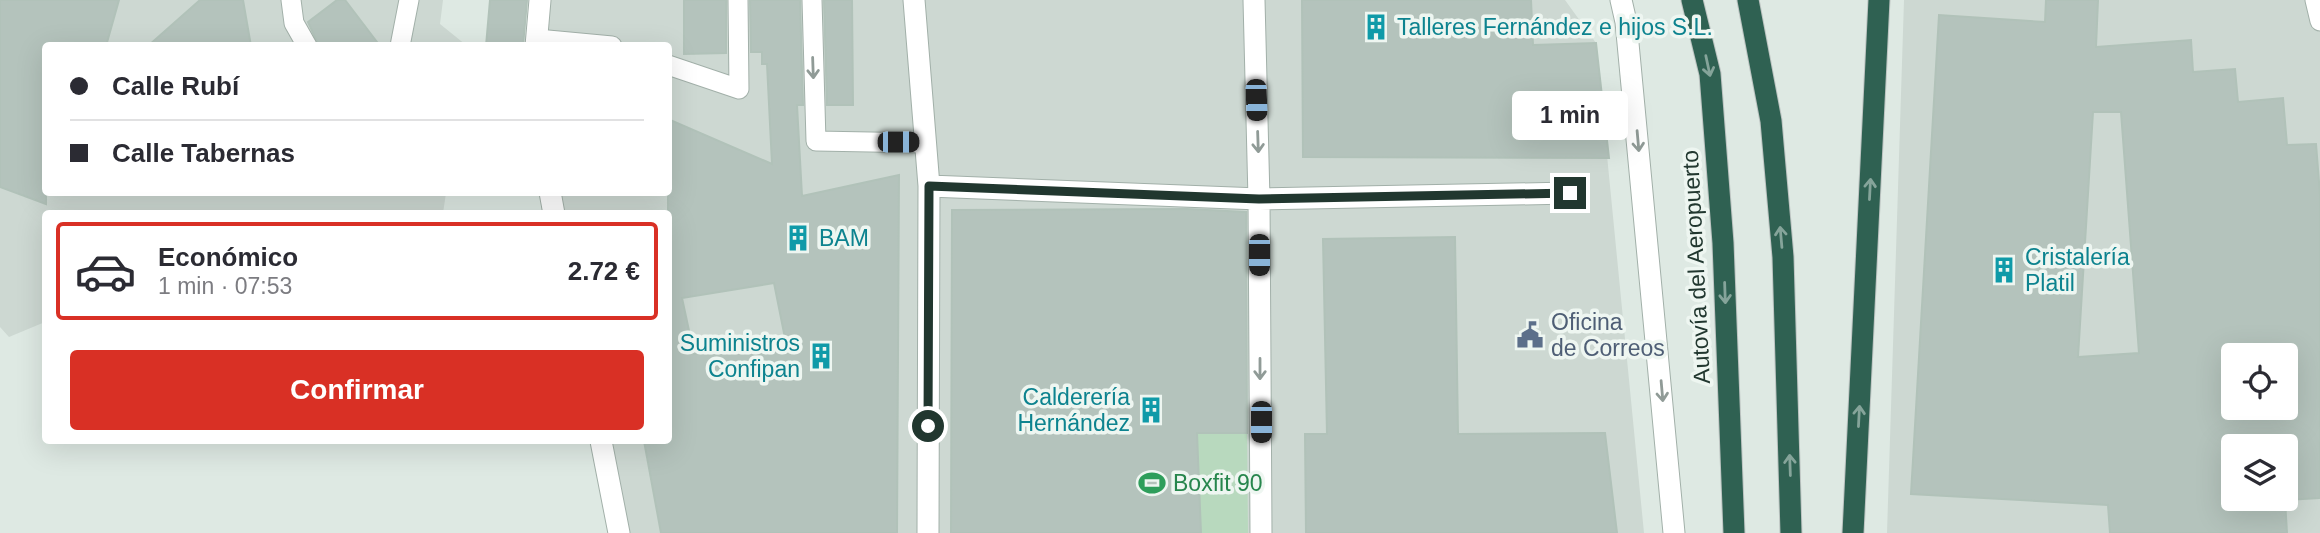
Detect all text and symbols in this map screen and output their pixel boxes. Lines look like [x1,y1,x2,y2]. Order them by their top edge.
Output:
building icon: Talleres Fernández e hijos S.L. [1361,12,1391,42]
place label: Talleres Fernández e hijos S.L. [1397,14,1713,40]
one-way arrow [1701,54,1715,77]
one-way arrow [807,56,820,79]
text: Calle Rubí [112,71,239,101]
car [1245,79,1268,121]
callout: 1 min [1512,92,1628,140]
text: 1 min [1540,102,1600,128]
one-way arrow [1631,129,1644,151]
one-way arrow [1251,130,1264,153]
car [878,132,920,153]
text: Calle Tabernas [112,138,295,168]
street label: Autovía del Aeropuerto [1677,149,1715,385]
route end [1554,177,1586,209]
one-way arrow [1863,177,1876,200]
building icon: BAM [783,223,813,253]
place label: BAM [819,225,869,251]
one-way arrow [1774,227,1787,249]
car [1249,234,1270,276]
icon: car [74,240,137,303]
text: Económico [158,242,298,272]
place label: Cristalería Platil [2025,244,2130,296]
building icon: Cristalería Platil [1989,255,2019,285]
text: 2.72 € [568,256,640,286]
text: 1 min · 07:53 [158,273,292,299]
one-way arrow [1718,281,1732,304]
place label: Oficina de Correos [1551,309,1665,361]
public building icon: Oficina de Correos [1515,320,1545,350]
place label: Suministros Confipan [680,330,800,382]
building icon: Suministros Confipan [806,341,836,371]
map controls [2221,343,2298,511]
button: locate [2221,343,2298,420]
button: Confirmar [70,350,644,430]
one-way arrow [1253,357,1267,380]
one-way arrow [1656,380,1669,402]
place label: Calderería Hernández [1017,384,1130,436]
building icon: Calderería Hernández [1136,395,1166,425]
car [1251,401,1272,443]
one-way arrow [1852,405,1865,428]
route start [912,410,944,442]
button: layers [2221,434,2298,511]
one-way arrow [1783,454,1796,477]
sports icon: Boxfit 90 [1137,468,1167,498]
place label: Boxfit 90 [1173,470,1263,496]

